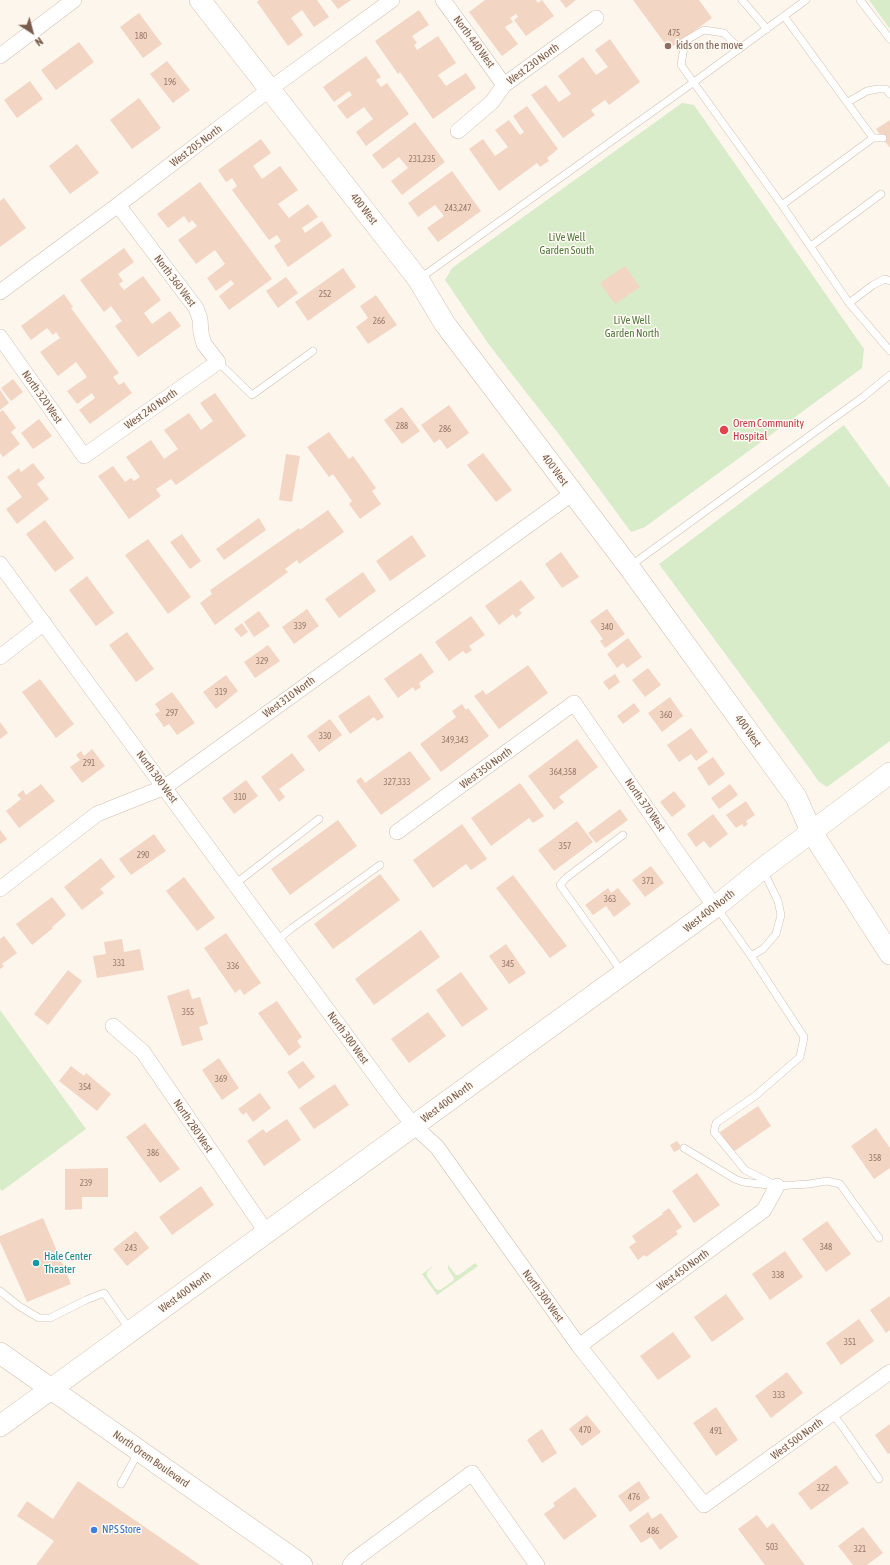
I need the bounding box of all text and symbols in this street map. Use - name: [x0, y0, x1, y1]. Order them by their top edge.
- north arrow: [12, 12, 52, 52]
- street label: North 440 West: [451, 13, 497, 71]
- house number: 475: [668, 28, 680, 38]
- house number: 180: [135, 31, 147, 41]
- text: N: [33, 35, 45, 48]
- place label: kids on the move: [676, 39, 743, 53]
- street label: West 230 North: [504, 41, 562, 87]
- marker: kids on the move: [663, 41, 673, 51]
- house number: 196: [164, 77, 176, 87]
- street label: West 205 North: [167, 122, 225, 170]
- house number: 231,235: [409, 154, 435, 164]
- street label: 400 West: [347, 190, 381, 228]
- house number: 243,247: [445, 203, 471, 213]
- park label: LiVe Well Garden South: [540, 231, 594, 257]
- street label: North 360 West: [151, 252, 199, 310]
- house number: 252: [319, 289, 331, 299]
- park label: LiVe Well Garden North: [605, 314, 659, 340]
- house number: 266: [373, 316, 385, 326]
- street label: North 320 West: [19, 368, 65, 426]
- street label: West 240 North: [122, 386, 180, 432]
- place label: Orem Community Hospital: [733, 417, 804, 443]
- house number: 288: [396, 421, 408, 431]
- house number: 286: [439, 424, 451, 434]
- marker: Orem Community Hospital: [718, 424, 730, 436]
- street label: 400 West: [539, 451, 571, 489]
- house number: 339: [294, 621, 306, 631]
- house number: 340: [601, 622, 613, 632]
- house number: 329: [256, 656, 268, 666]
- street label: West 310 North: [260, 674, 318, 720]
- house number: 319: [215, 687, 227, 697]
- house number: 297: [166, 708, 178, 718]
- house number: 360: [660, 710, 672, 720]
- street label: 400 West: [732, 712, 764, 750]
- house number: 330: [319, 731, 331, 741]
- house number: 349,343: [442, 735, 468, 745]
- street label: West 350 North: [457, 745, 515, 791]
- street label: North 300 West: [134, 748, 180, 806]
- house number: 291: [83, 758, 95, 768]
- house number: 364,358: [550, 767, 576, 777]
- street label: North 370 West: [622, 776, 668, 834]
- house number: 327,333: [384, 777, 410, 787]
- house number: 310: [234, 792, 246, 802]
- house number: 357: [559, 841, 571, 851]
- house number: 290: [137, 850, 149, 860]
- house number: 371: [642, 876, 654, 886]
- street label: West 400 North: [681, 887, 737, 935]
- house number: 363: [604, 894, 616, 904]
- house number: 331: [113, 958, 125, 968]
- house number: 345: [502, 959, 514, 969]
- house number: 336: [227, 961, 239, 971]
- house number: 355: [182, 1007, 194, 1017]
- street label: North 300 West: [325, 1009, 371, 1067]
- house number: 369: [215, 1074, 227, 1084]
- street label: West 400 North: [418, 1079, 476, 1125]
- house number: 354: [79, 1082, 91, 1092]
- street label: North 280 West: [170, 1097, 216, 1155]
- house number: 386: [147, 1148, 159, 1158]
- house number: 358: [869, 1153, 881, 1163]
- house number: 239: [80, 1178, 92, 1188]
- house number: 348: [820, 1242, 832, 1252]
- house number: 243: [125, 1243, 137, 1253]
- street label: West 450 North: [654, 1247, 712, 1293]
- place label: Hale Center Theater: [44, 1250, 91, 1276]
- marker: Hale Center Theater: [31, 1258, 41, 1268]
- street label: North 300 West: [520, 1267, 566, 1325]
- street label: West 400 North: [156, 1269, 214, 1315]
- house number: 338: [772, 1270, 784, 1280]
- house number: 351: [844, 1337, 856, 1347]
- house number: 333: [773, 1390, 785, 1400]
- street label: West 500 North: [768, 1416, 826, 1462]
- house number: 470: [579, 1425, 591, 1435]
- house number: 491: [710, 1426, 722, 1436]
- street label: North Orem Boulevard: [110, 1428, 192, 1490]
- house number: 322: [817, 1483, 829, 1493]
- house number: 476: [628, 1492, 640, 1502]
- place label: NPS Store: [102, 1523, 141, 1537]
- marker: NPS Store: [89, 1525, 99, 1535]
- house number: 486: [647, 1526, 659, 1536]
- house number: 503: [766, 1542, 778, 1552]
- house number: 321: [854, 1544, 866, 1554]

